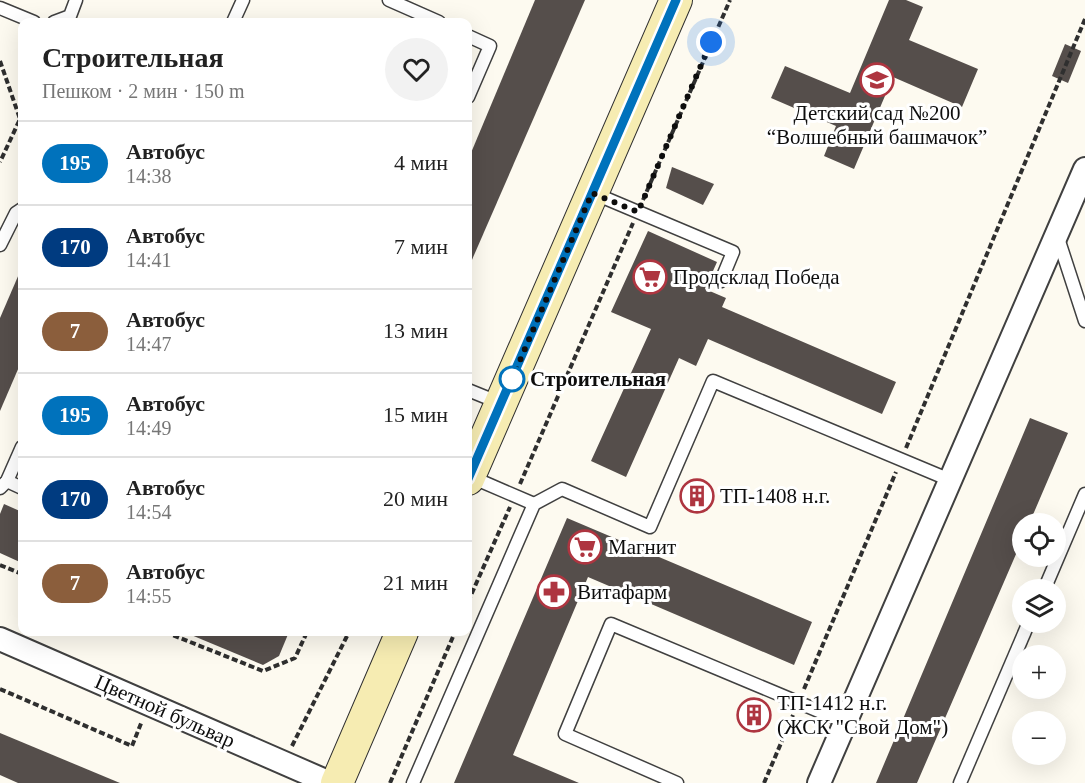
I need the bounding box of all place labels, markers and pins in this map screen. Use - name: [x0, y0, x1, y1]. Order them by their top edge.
- school or university icon: Детский сад №200 “Волшебный башмачок”: [859, 62, 895, 98]
- place label: Детский сад №200 “Волшебный башмачок”: [767, 101, 987, 149]
- supermarket icon: Продсклад Победа: [632, 259, 668, 295]
- place label: Продсклад Победа: [673, 265, 840, 289]
- marker: Строительная: [499, 366, 525, 392]
- place label: Строительная: [530, 367, 666, 391]
- building icon: ТП-1408 н.г.: [679, 478, 715, 514]
- place label: ТП-1408 н.г.: [720, 484, 830, 508]
- supermarket icon: Магнит: [567, 529, 603, 565]
- place label: Магнит: [608, 535, 676, 559]
- pharmacy icon: Витафарм: [536, 574, 572, 610]
- place label: Витафарм: [577, 580, 667, 604]
- place label: ТП-1412 н.г. (ЖСК "Свой Дом"): [777, 691, 948, 739]
- building icon: ТП-1412 н.г. (ЖСК "Свой Дом"): [736, 697, 772, 733]

